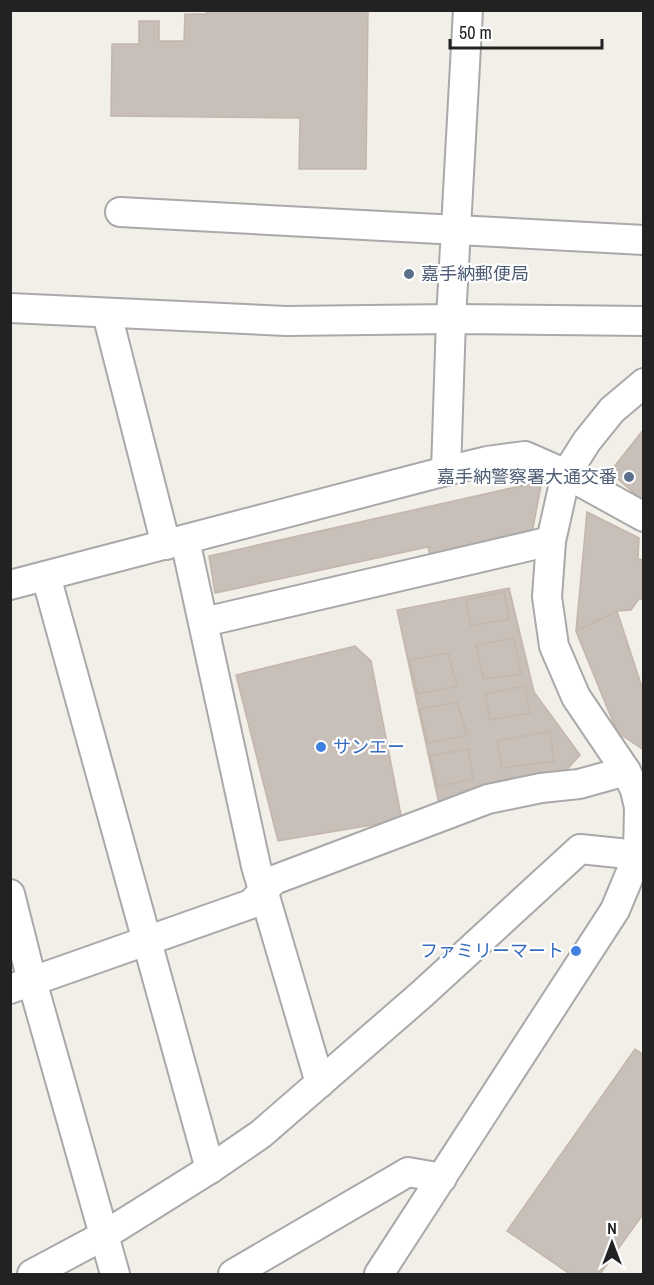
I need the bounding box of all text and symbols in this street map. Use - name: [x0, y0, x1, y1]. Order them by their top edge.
- scale bar: [450, 12, 602, 50]
- text: 50 m: [459, 20, 492, 45]
- place label: 嘉手納郵便局: [421, 261, 529, 286]
- marker: 嘉手納郵便局: [402, 267, 416, 281]
- place label: 嘉手納警察署大通交番: [437, 464, 617, 489]
- marker: 嘉手納警察署大通交番: [622, 470, 636, 484]
- place label: サンエー: [333, 734, 405, 759]
- marker: サンエー: [314, 740, 328, 754]
- place label: ファミリーマート: [420, 938, 564, 963]
- marker: ファミリーマート: [569, 944, 583, 958]
- north arrow: [582, 1213, 642, 1273]
- text: N: [607, 1217, 617, 1239]

